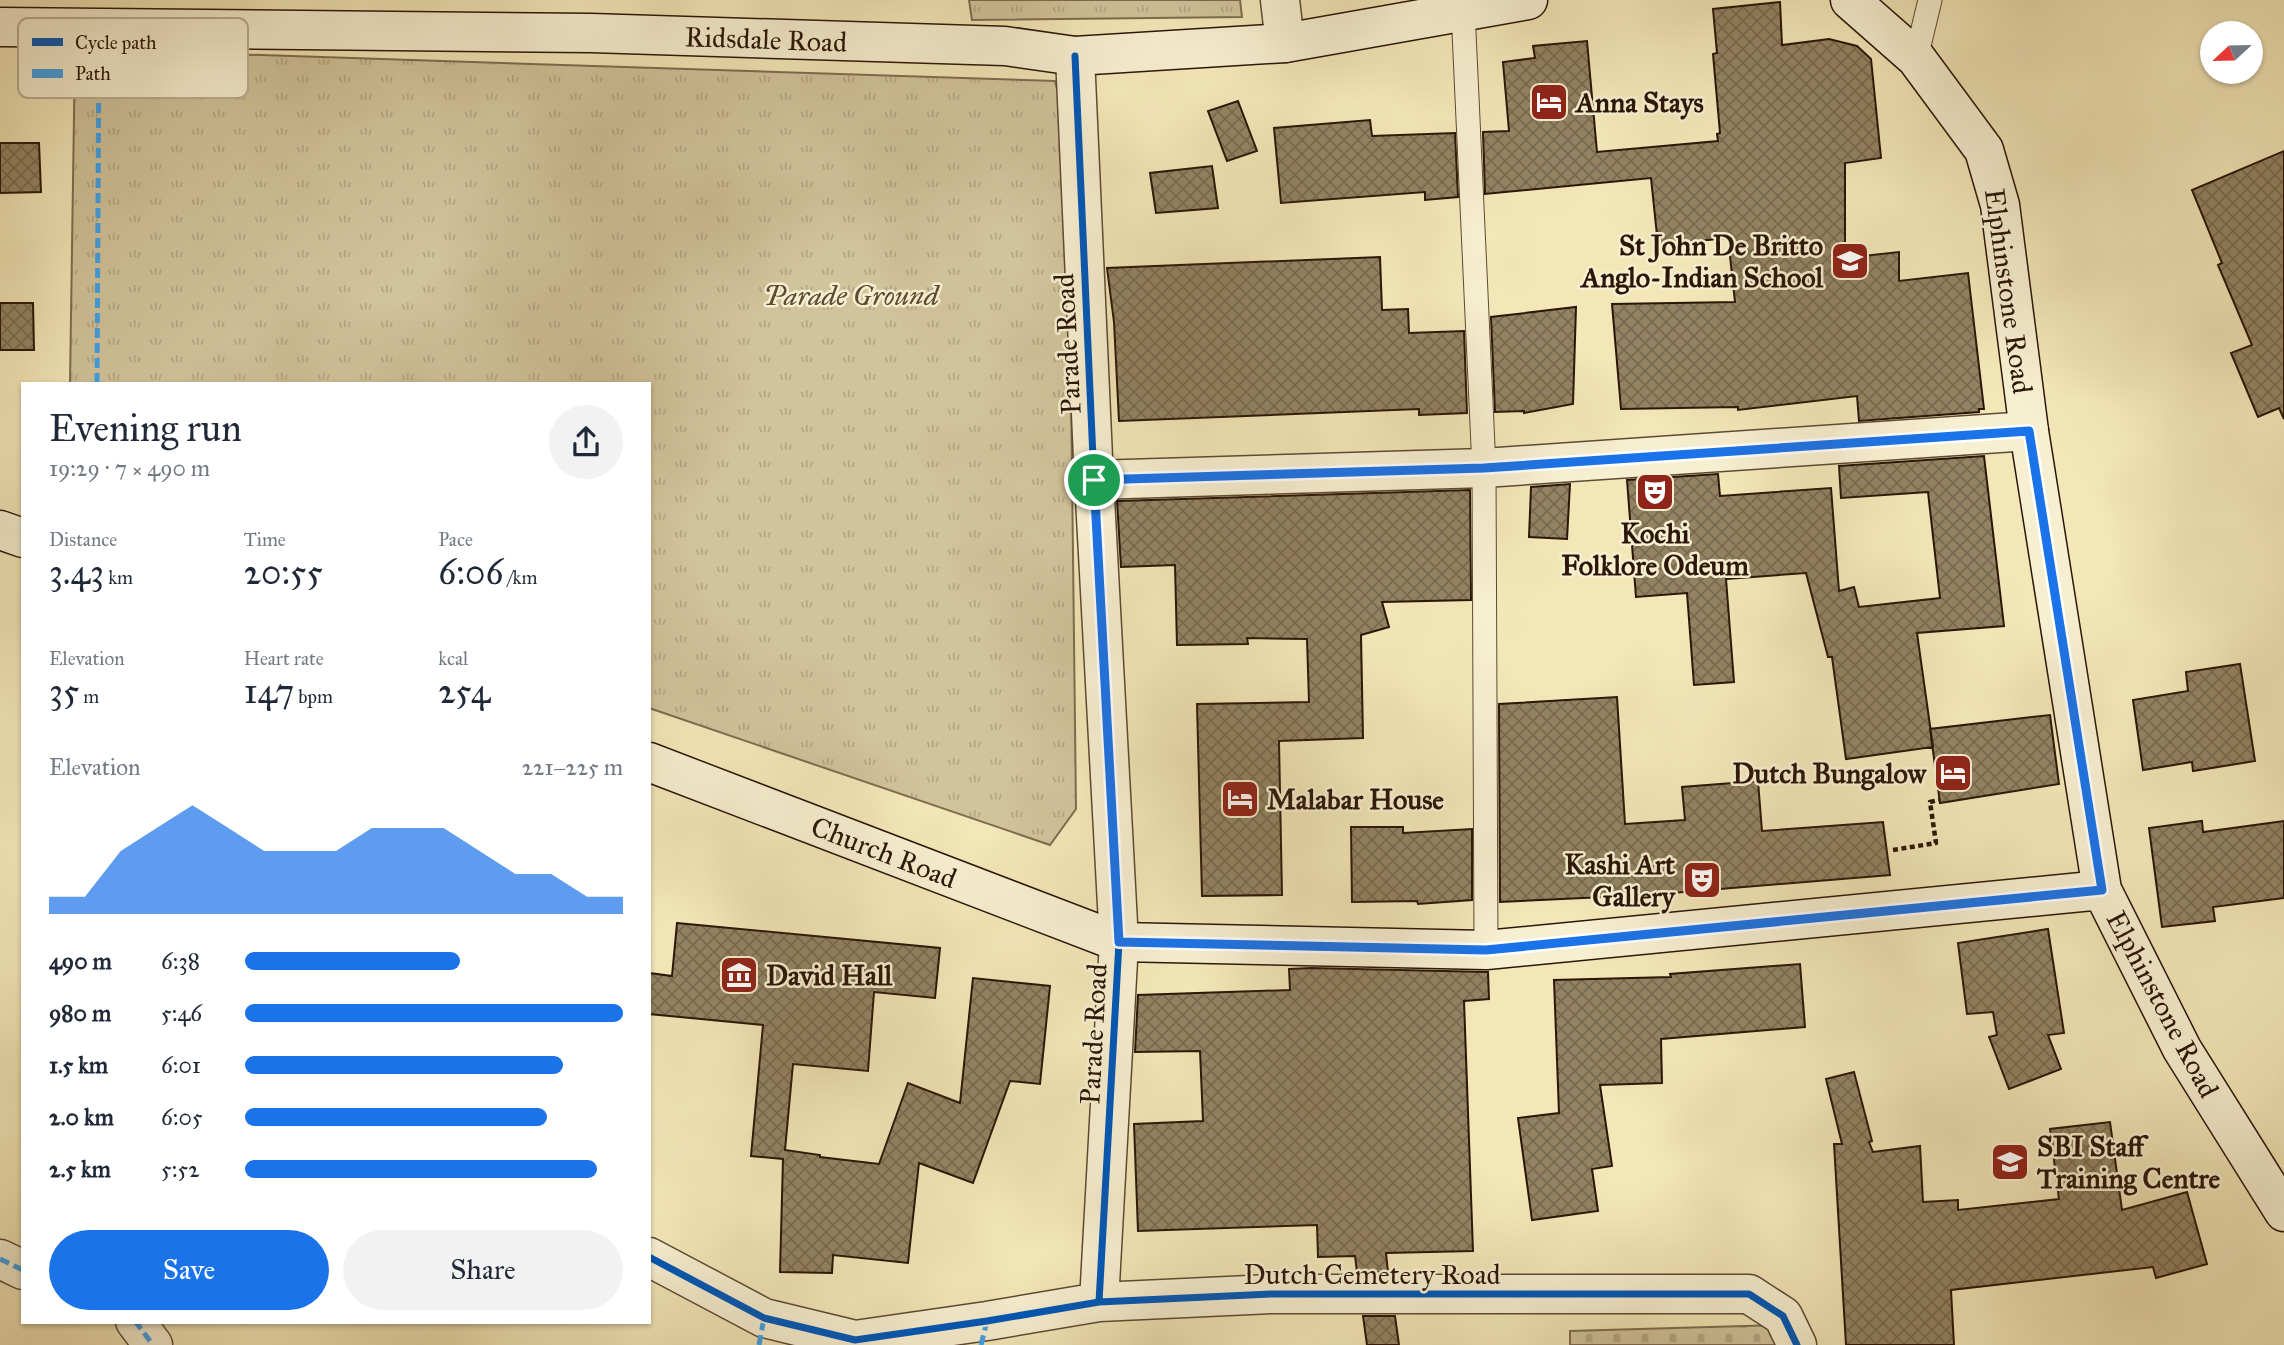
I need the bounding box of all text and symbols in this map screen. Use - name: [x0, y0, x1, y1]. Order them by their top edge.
- legend: [18, 18, 248, 98]
- street label: Ridsdale Road: [684, 19, 848, 60]
- north arrow: [2200, 21, 2263, 84]
- map controls: [2200, 21, 2263, 84]
- text: Cycle path: [75, 31, 157, 54]
- text: Path: [75, 62, 111, 85]
- hotel icon: Anna Stays: [1528, 81, 1570, 123]
- place label: Anna Stays: [1574, 85, 1704, 120]
- street label: Elphinstone Road: [1977, 186, 2040, 396]
- place label: St John De Britto Anglo-Indian School: [1579, 228, 1823, 295]
- school or university icon: St John De Britto Anglo-Indian School: [1829, 240, 1871, 282]
- street label: Parade Road: [1046, 273, 1089, 415]
- park label: Parade Ground: [763, 278, 941, 313]
- text: Evening run: [49, 405, 242, 451]
- button: share: [549, 405, 623, 479]
- pin: [1064, 450, 1124, 510]
- text: 19:29 · 7 × 490 m: [49, 454, 210, 482]
- icon: arrive: [1075, 461, 1113, 499]
- theatre icon: Kochi Folklore Odeum: [1634, 471, 1676, 513]
- place label: Kochi Folklore Odeum: [1561, 516, 1749, 583]
- text: Distance: [49, 528, 117, 551]
- text: Time: [244, 528, 286, 551]
- text: Pace: [438, 528, 473, 551]
- text: 3.43: [49, 551, 104, 594]
- text: 20:55: [244, 551, 323, 594]
- text: 6:06: [438, 551, 503, 594]
- text: km: [104, 566, 133, 589]
- text: /km: [503, 566, 537, 589]
- text: Elevation: [49, 647, 124, 670]
- text: Heart rate: [244, 647, 324, 670]
- text: kcal: [438, 647, 468, 670]
- text: 35: [49, 670, 79, 713]
- text: 147: [244, 670, 294, 713]
- text: 254: [438, 670, 490, 713]
- text: m: [79, 685, 99, 708]
- text: bpm: [294, 685, 333, 708]
- hotel icon: Dutch Bungalow: [1932, 752, 1974, 794]
- text: Elevation: [49, 753, 140, 781]
- text: 221–225 m: [522, 753, 623, 781]
- place label: Dutch Bungalow: [1732, 756, 1928, 791]
- hotel icon: Malabar House: [1219, 778, 1261, 820]
- place label: Malabar House: [1267, 782, 1444, 817]
- street label: Church Road: [806, 809, 961, 896]
- place label: Kashi Art Gallery: [1565, 847, 1676, 914]
- theatre icon: Kashi Art Gallery: [1681, 859, 1723, 901]
- street label: Elphinstone Road: [2099, 905, 2227, 1104]
- text: 490 m: [49, 947, 112, 975]
- text: 6:38: [161, 947, 200, 975]
- museum icon: David Hall: [718, 954, 760, 996]
- place label: David Hall: [766, 958, 893, 993]
- street label: Parade Road: [1072, 963, 1115, 1105]
- text: 980 m: [49, 999, 111, 1027]
- text: 5:46: [161, 999, 202, 1027]
- text: 1.5 km: [49, 1051, 108, 1079]
- text: 6:01: [161, 1051, 201, 1079]
- text: 2.0 km: [49, 1103, 114, 1131]
- text: 6:05: [161, 1103, 203, 1131]
- place label: SBI Staff Training Centre: [2037, 1129, 2221, 1196]
- school or university icon: SBI Staff Training Centre: [1989, 1141, 2031, 1183]
- text: 2.5 km: [49, 1155, 111, 1183]
- text: 5:52: [161, 1155, 200, 1183]
- button: Save: [49, 1230, 329, 1310]
- button: Share: [343, 1230, 623, 1310]
- street label: Dutch Cemetery Road: [1243, 1257, 1501, 1292]

